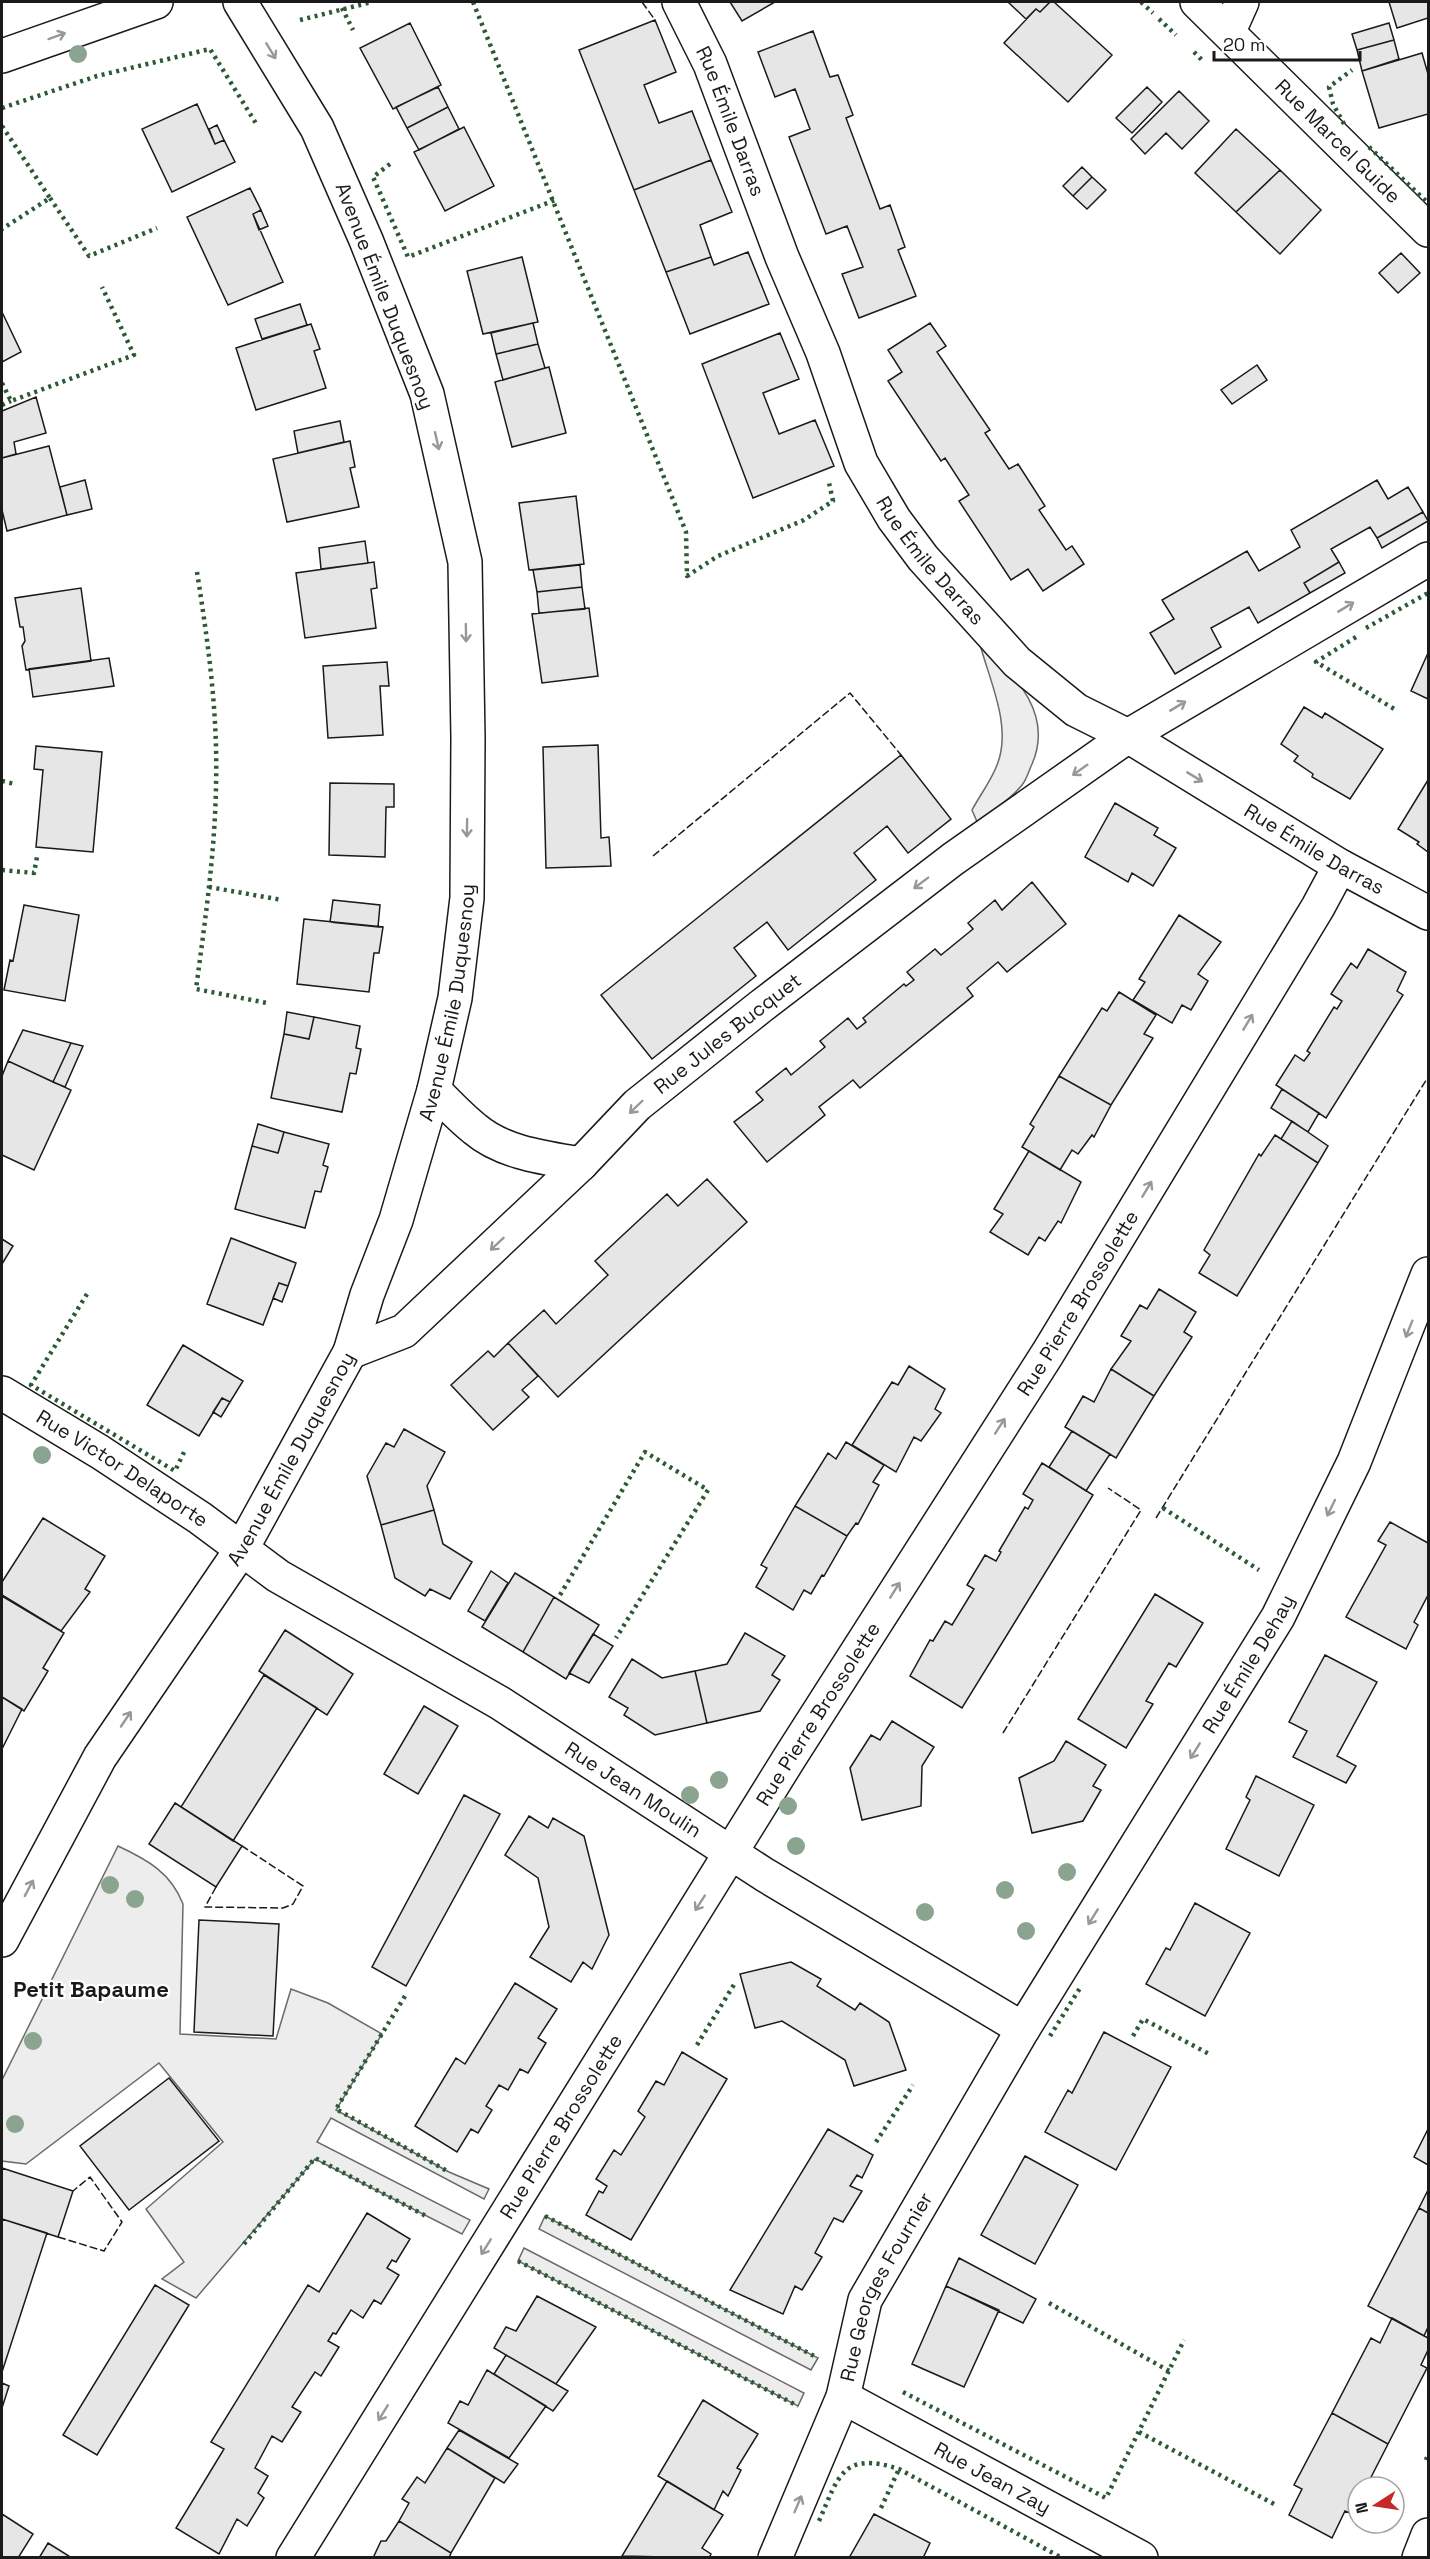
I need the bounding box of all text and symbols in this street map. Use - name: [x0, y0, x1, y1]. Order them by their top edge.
- scale bar: [1214, 24, 1360, 62]
- one-way arrow: [47, 30, 66, 41]
- text: 20 m: [1223, 33, 1266, 56]
- one-way arrow: [265, 42, 277, 59]
- street label: Rue Émile Darras: [690, 42, 771, 200]
- street label: Rue Marcel Guide: [1269, 73, 1406, 209]
- street label: Avenue Émile Duquesnoy: [330, 179, 440, 413]
- one-way arrow: [432, 432, 444, 451]
- street label: Rue Émile Darras: [870, 491, 990, 630]
- one-way arrow: [1337, 601, 1354, 613]
- one-way arrow: [460, 623, 472, 643]
- one-way arrow: [1169, 700, 1186, 712]
- one-way arrow: [1072, 764, 1088, 776]
- one-way arrow: [1186, 772, 1203, 784]
- street label: Rue Émile Darras: [1239, 797, 1389, 900]
- one-way arrow: [461, 818, 473, 838]
- one-way arrow: [914, 877, 930, 890]
- street label: Avenue Émile Duquesnoy: [413, 884, 480, 1124]
- street label: Rue Jules Bucquet: [648, 967, 807, 1100]
- one-way arrow: [1242, 1014, 1254, 1031]
- one-way arrow: [628, 1100, 643, 1114]
- one-way arrow: [1141, 1181, 1153, 1198]
- street label: Rue Pierre Brossolette: [1011, 1206, 1144, 1401]
- one-way arrow: [489, 1236, 504, 1251]
- one-way arrow: [1403, 1319, 1414, 1338]
- street label: Avenue Émile Duquesnoy: [221, 1347, 361, 1571]
- street label: Rue Victor Delaporte: [32, 1404, 214, 1533]
- one-way arrow: [994, 1418, 1006, 1435]
- one-way arrow: [1325, 1498, 1337, 1516]
- one-way arrow: [889, 1582, 901, 1599]
- street label: Rue Émile Dehay: [1196, 1590, 1300, 1738]
- street label: Rue Pierre Brossolette: [750, 1617, 886, 1811]
- one-way arrow: [120, 1711, 132, 1728]
- street label: Rue Jean Moulin: [560, 1736, 707, 1843]
- one-way arrow: [1189, 1742, 1201, 1759]
- one-way arrow: [24, 1880, 35, 1898]
- one-way arrow: [694, 1895, 706, 1911]
- one-way arrow: [1086, 1908, 1098, 1925]
- district label: Petit Bapaume: [13, 1975, 169, 2003]
- street label: Rue Pierre Brossolette: [494, 2029, 628, 2224]
- street label: Rue Georges Fournier: [834, 2187, 938, 2384]
- one-way arrow: [480, 2238, 492, 2255]
- one-way arrow: [377, 2404, 389, 2421]
- street label: Rue Jean Zay: [930, 2436, 1056, 2520]
- north arrow: [1346, 2475, 1406, 2535]
- one-way arrow: [793, 2495, 804, 2513]
- text: N: [1350, 2501, 1373, 2515]

